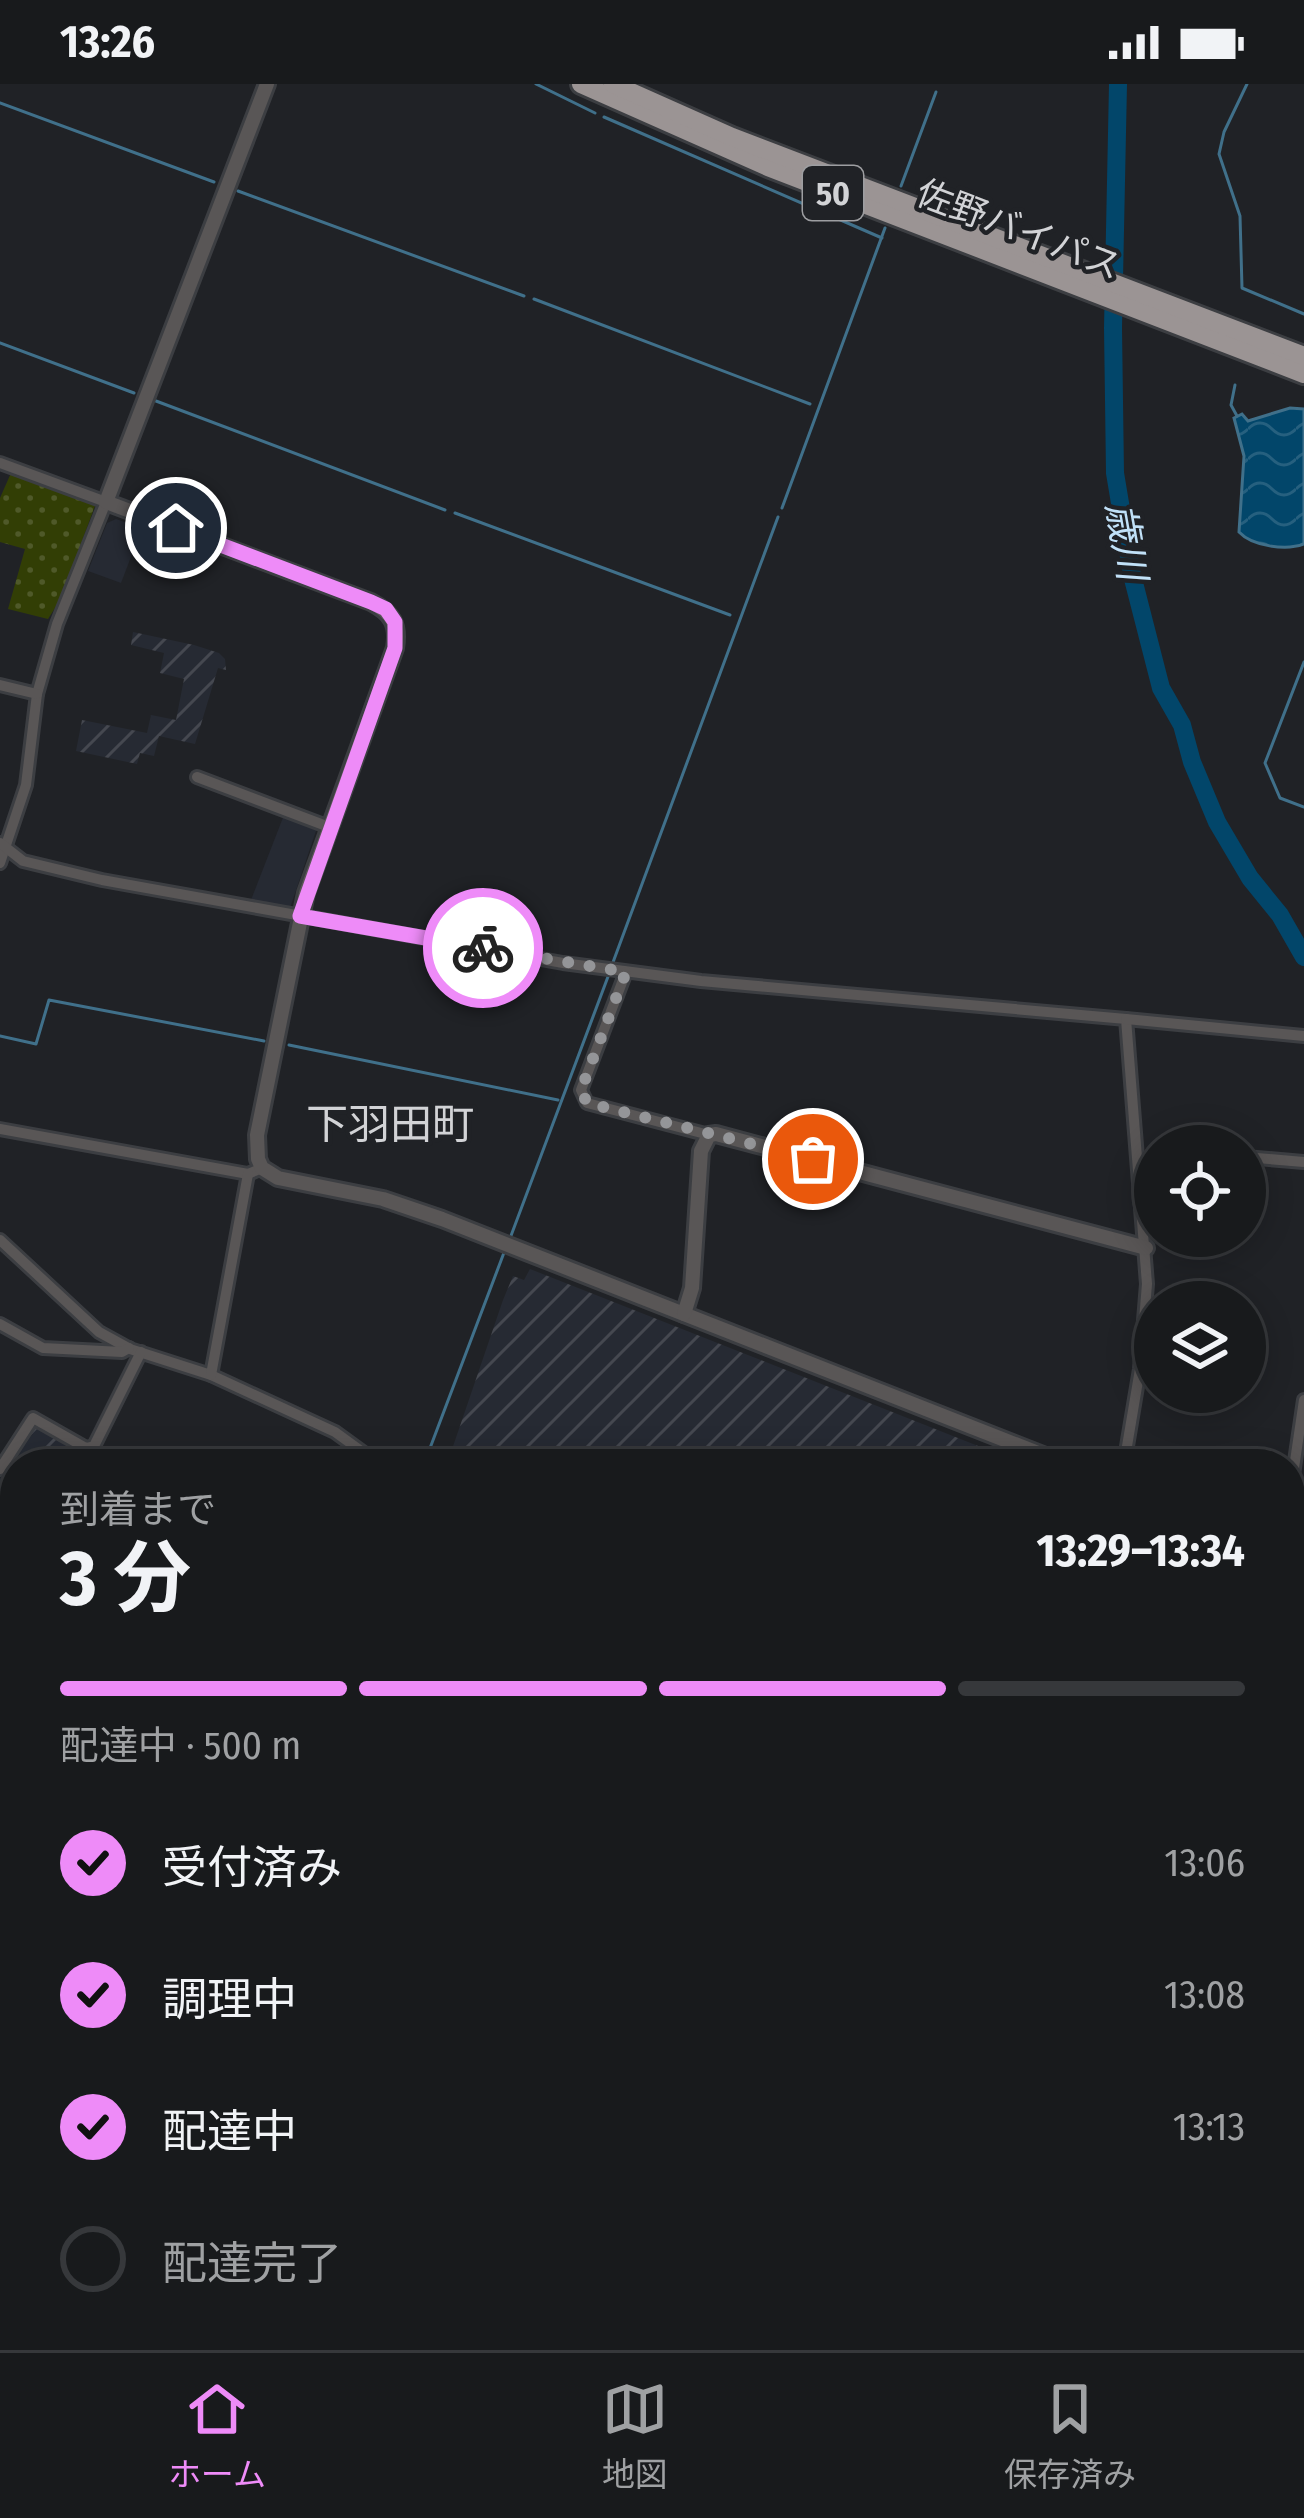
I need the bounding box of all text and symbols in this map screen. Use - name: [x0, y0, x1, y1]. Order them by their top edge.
- text: 13:26: [60, 15, 155, 69]
- road number: 50: [803, 166, 863, 220]
- street label: 佐野バイパス: [910, 171, 1127, 289]
- pin: [125, 477, 227, 579]
- icon: home: [143, 495, 209, 561]
- water label: 歳川: [1097, 499, 1156, 588]
- courier: [423, 888, 543, 1008]
- icon: bike: [450, 915, 516, 981]
- district label: 下羽田町: [306, 1100, 474, 1150]
- pin: [762, 1108, 864, 1210]
- map controls: [1134, 1125, 1266, 1413]
- button: locate: [1134, 1125, 1266, 1257]
- icon: bag: [780, 1126, 846, 1192]
- button: layers: [1134, 1281, 1266, 1413]
- text: 到着まで: [60, 1487, 216, 1533]
- text: 13:29–13:34: [1037, 1524, 1245, 1578]
- text: 3 分: [60, 1532, 191, 1626]
- text: 配達中 · 500 m: [60, 1723, 301, 1769]
- icon: check: [60, 1830, 126, 1896]
- text: 13:06: [1164, 1840, 1245, 1886]
- text: 受付済み: [162, 1841, 342, 1895]
- icon: check: [60, 1962, 126, 2028]
- text: 13:08: [1164, 1972, 1245, 2018]
- text: 調理中: [162, 1973, 297, 2027]
- icon: check: [60, 2094, 126, 2160]
- text: 13:13: [1173, 2104, 1245, 2150]
- text: 配達中: [162, 2105, 297, 2159]
- text: 配達完了: [162, 2237, 342, 2291]
- tab: ホーム: [168, 2376, 266, 2496]
- tab: 地図: [602, 2376, 668, 2496]
- tab: 保存済み: [1004, 2376, 1136, 2496]

